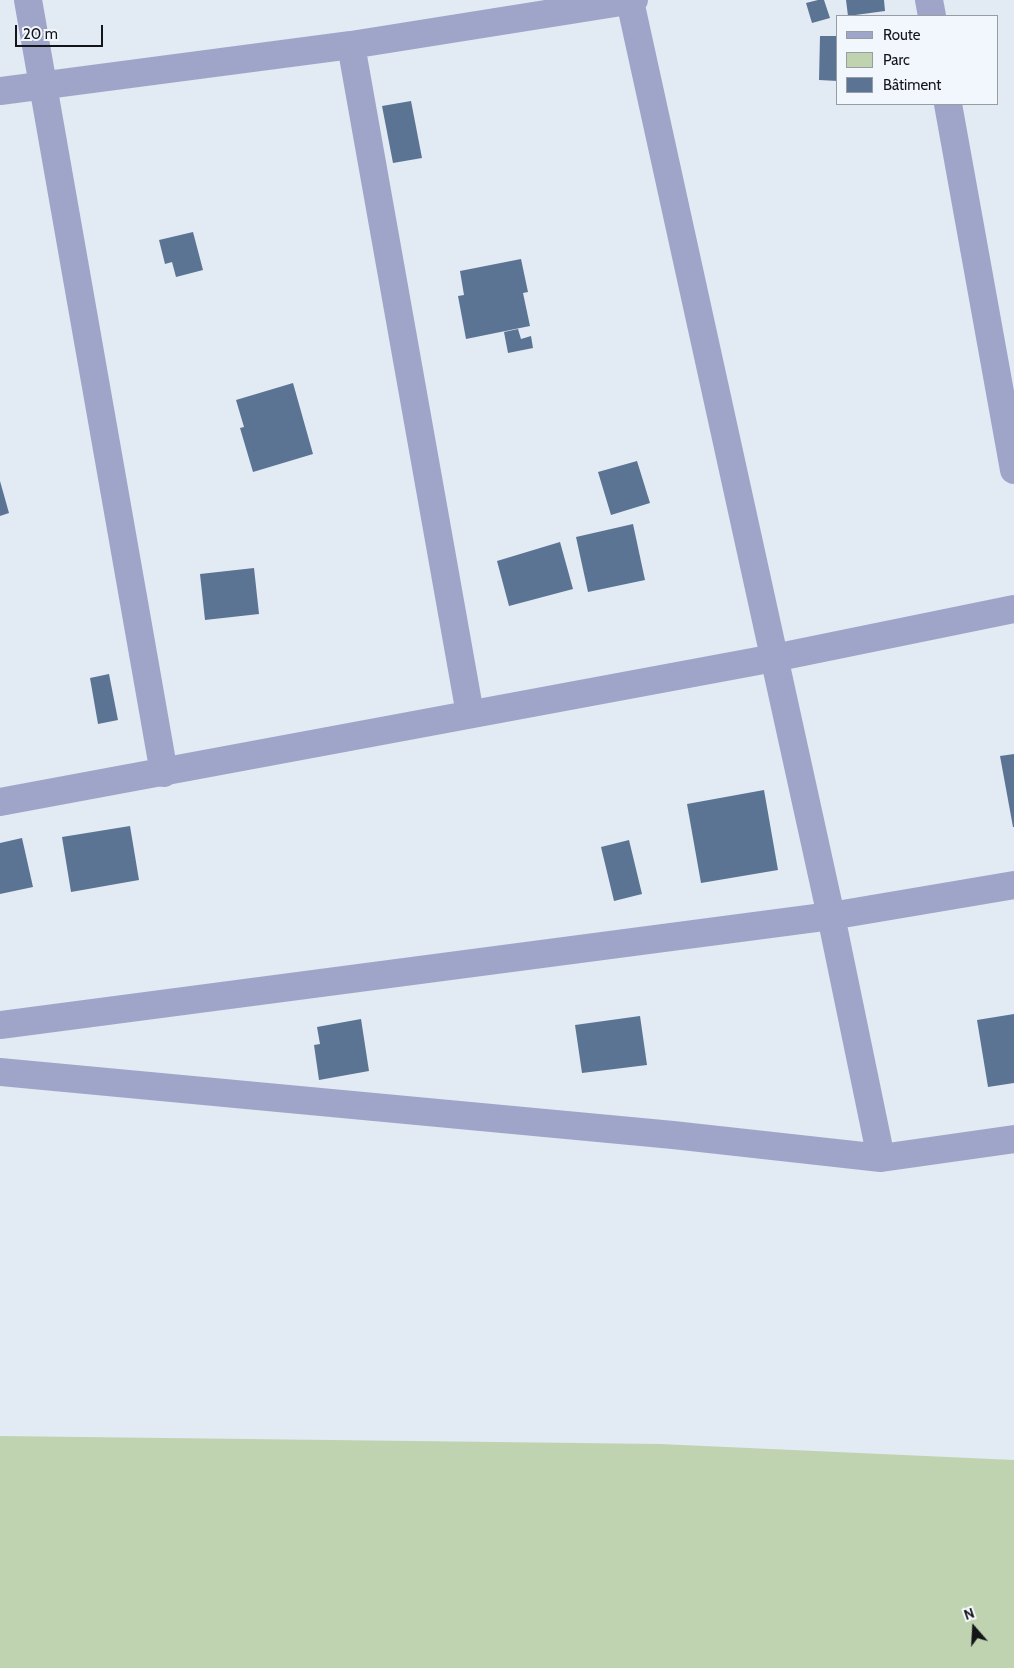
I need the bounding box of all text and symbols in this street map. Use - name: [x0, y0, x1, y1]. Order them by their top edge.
- scale bar: [18, 15, 105, 47]
- legend: [836, 15, 999, 105]
- text: 20 m: [23, 25, 58, 43]
- text: Route: [883, 26, 921, 44]
- text: Parc: [883, 51, 910, 69]
- text: Bâtiment: [883, 76, 941, 94]
- north arrow: [949, 1603, 999, 1653]
- text: N: [962, 1604, 977, 1624]

